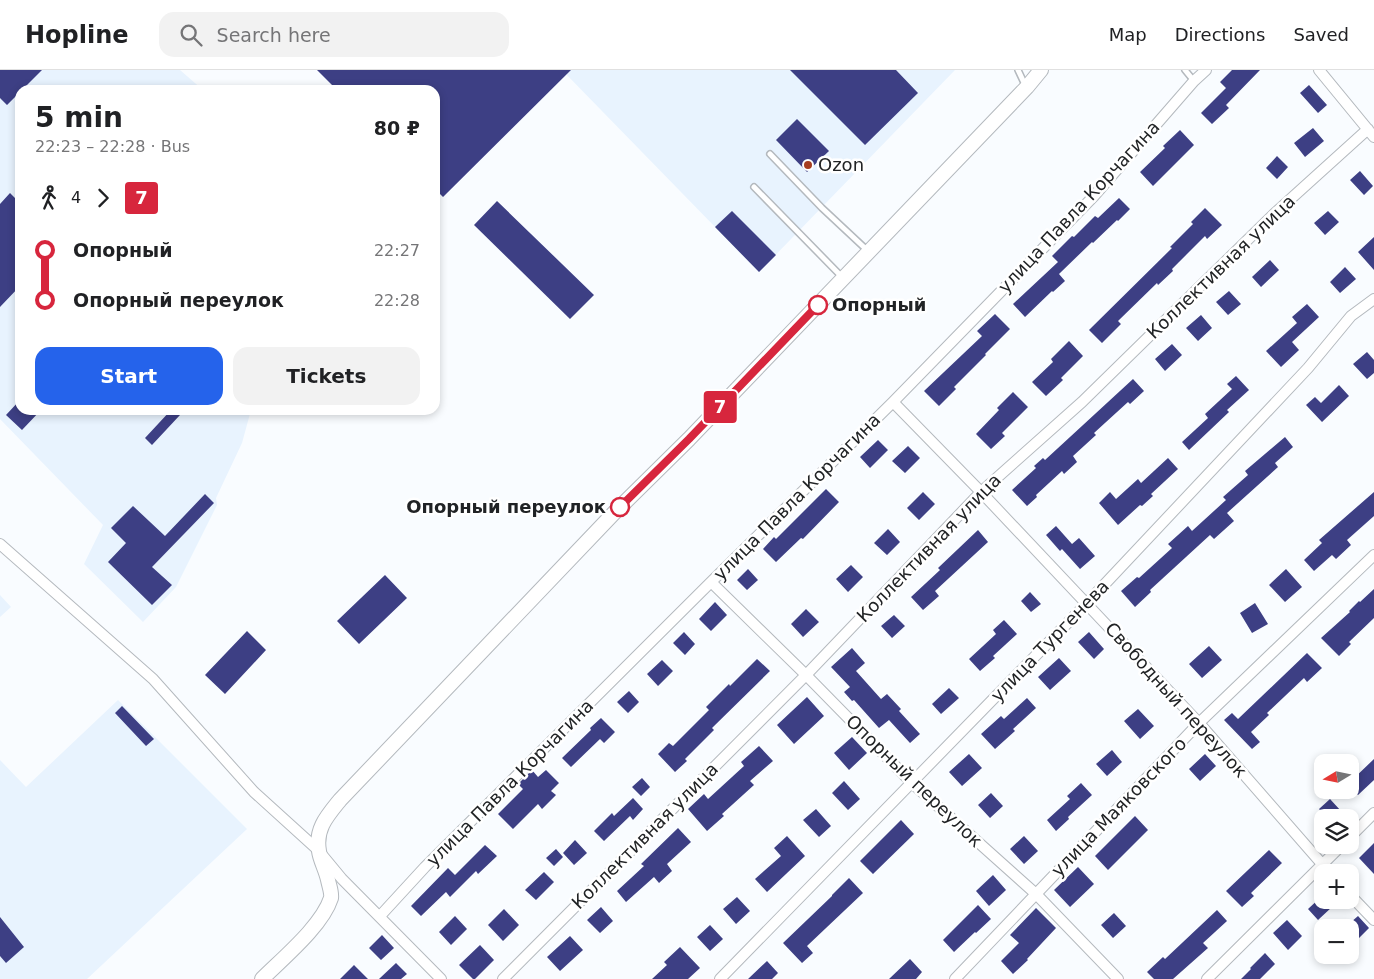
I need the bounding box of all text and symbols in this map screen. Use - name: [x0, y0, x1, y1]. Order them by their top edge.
- search box: [159, 12, 509, 57]
- text: Hopline: [25, 21, 129, 49]
- icon: search: [177, 21, 205, 49]
- text: Search here: [217, 24, 331, 46]
- text: Map: [1109, 24, 1147, 45]
- text: Directions: [1175, 24, 1265, 45]
- text: Saved: [1293, 24, 1349, 45]
- text: 5 min: [35, 101, 123, 134]
- street label: улица Павла Корчагина: [994, 116, 1164, 297]
- text: 80 ₽: [374, 117, 420, 139]
- text: 22:23 – 22:28 · Bus: [35, 137, 190, 156]
- place label: Ozon: [818, 154, 864, 175]
- marker: Ozon: [802, 159, 814, 171]
- icon: walk: [35, 184, 63, 212]
- icon: forward: [89, 184, 117, 212]
- text: 7: [135, 187, 148, 208]
- text: 4: [71, 188, 81, 207]
- street label: Коллективная улица: [1142, 190, 1299, 343]
- text: Опорный: [73, 239, 173, 261]
- text: 22:27: [374, 241, 420, 260]
- text: Опорный переулок: [73, 289, 284, 311]
- text: 22:28: [374, 291, 420, 310]
- place label: Опорный: [832, 294, 926, 315]
- marker: Опорный: [808, 295, 828, 315]
- button: Start: [35, 347, 223, 405]
- button: Tickets: [233, 347, 420, 405]
- line badge: 7: [704, 391, 736, 423]
- text: 7: [714, 396, 726, 417]
- street label: улица Павла Корчагина: [709, 409, 884, 584]
- street label: Коллективная улица: [852, 469, 1005, 626]
- place label: Опорный переулок: [406, 496, 606, 517]
- marker: Опорный переулок: [610, 497, 630, 517]
- street label: улица Тургенева: [986, 575, 1113, 706]
- street label: Свободный переулок: [1101, 618, 1252, 782]
- street label: улица Павла Корчагина: [422, 695, 597, 870]
- street label: Опорный переулок: [842, 710, 987, 851]
- street label: улица Маяковского: [1047, 733, 1190, 880]
- north arrow: [1314, 754, 1359, 799]
- map controls: [1314, 754, 1359, 964]
- street label: Коллективная улица: [567, 758, 722, 913]
- button: layers: [1314, 809, 1359, 854]
- button: +: [1314, 864, 1359, 909]
- button: −: [1314, 919, 1359, 964]

